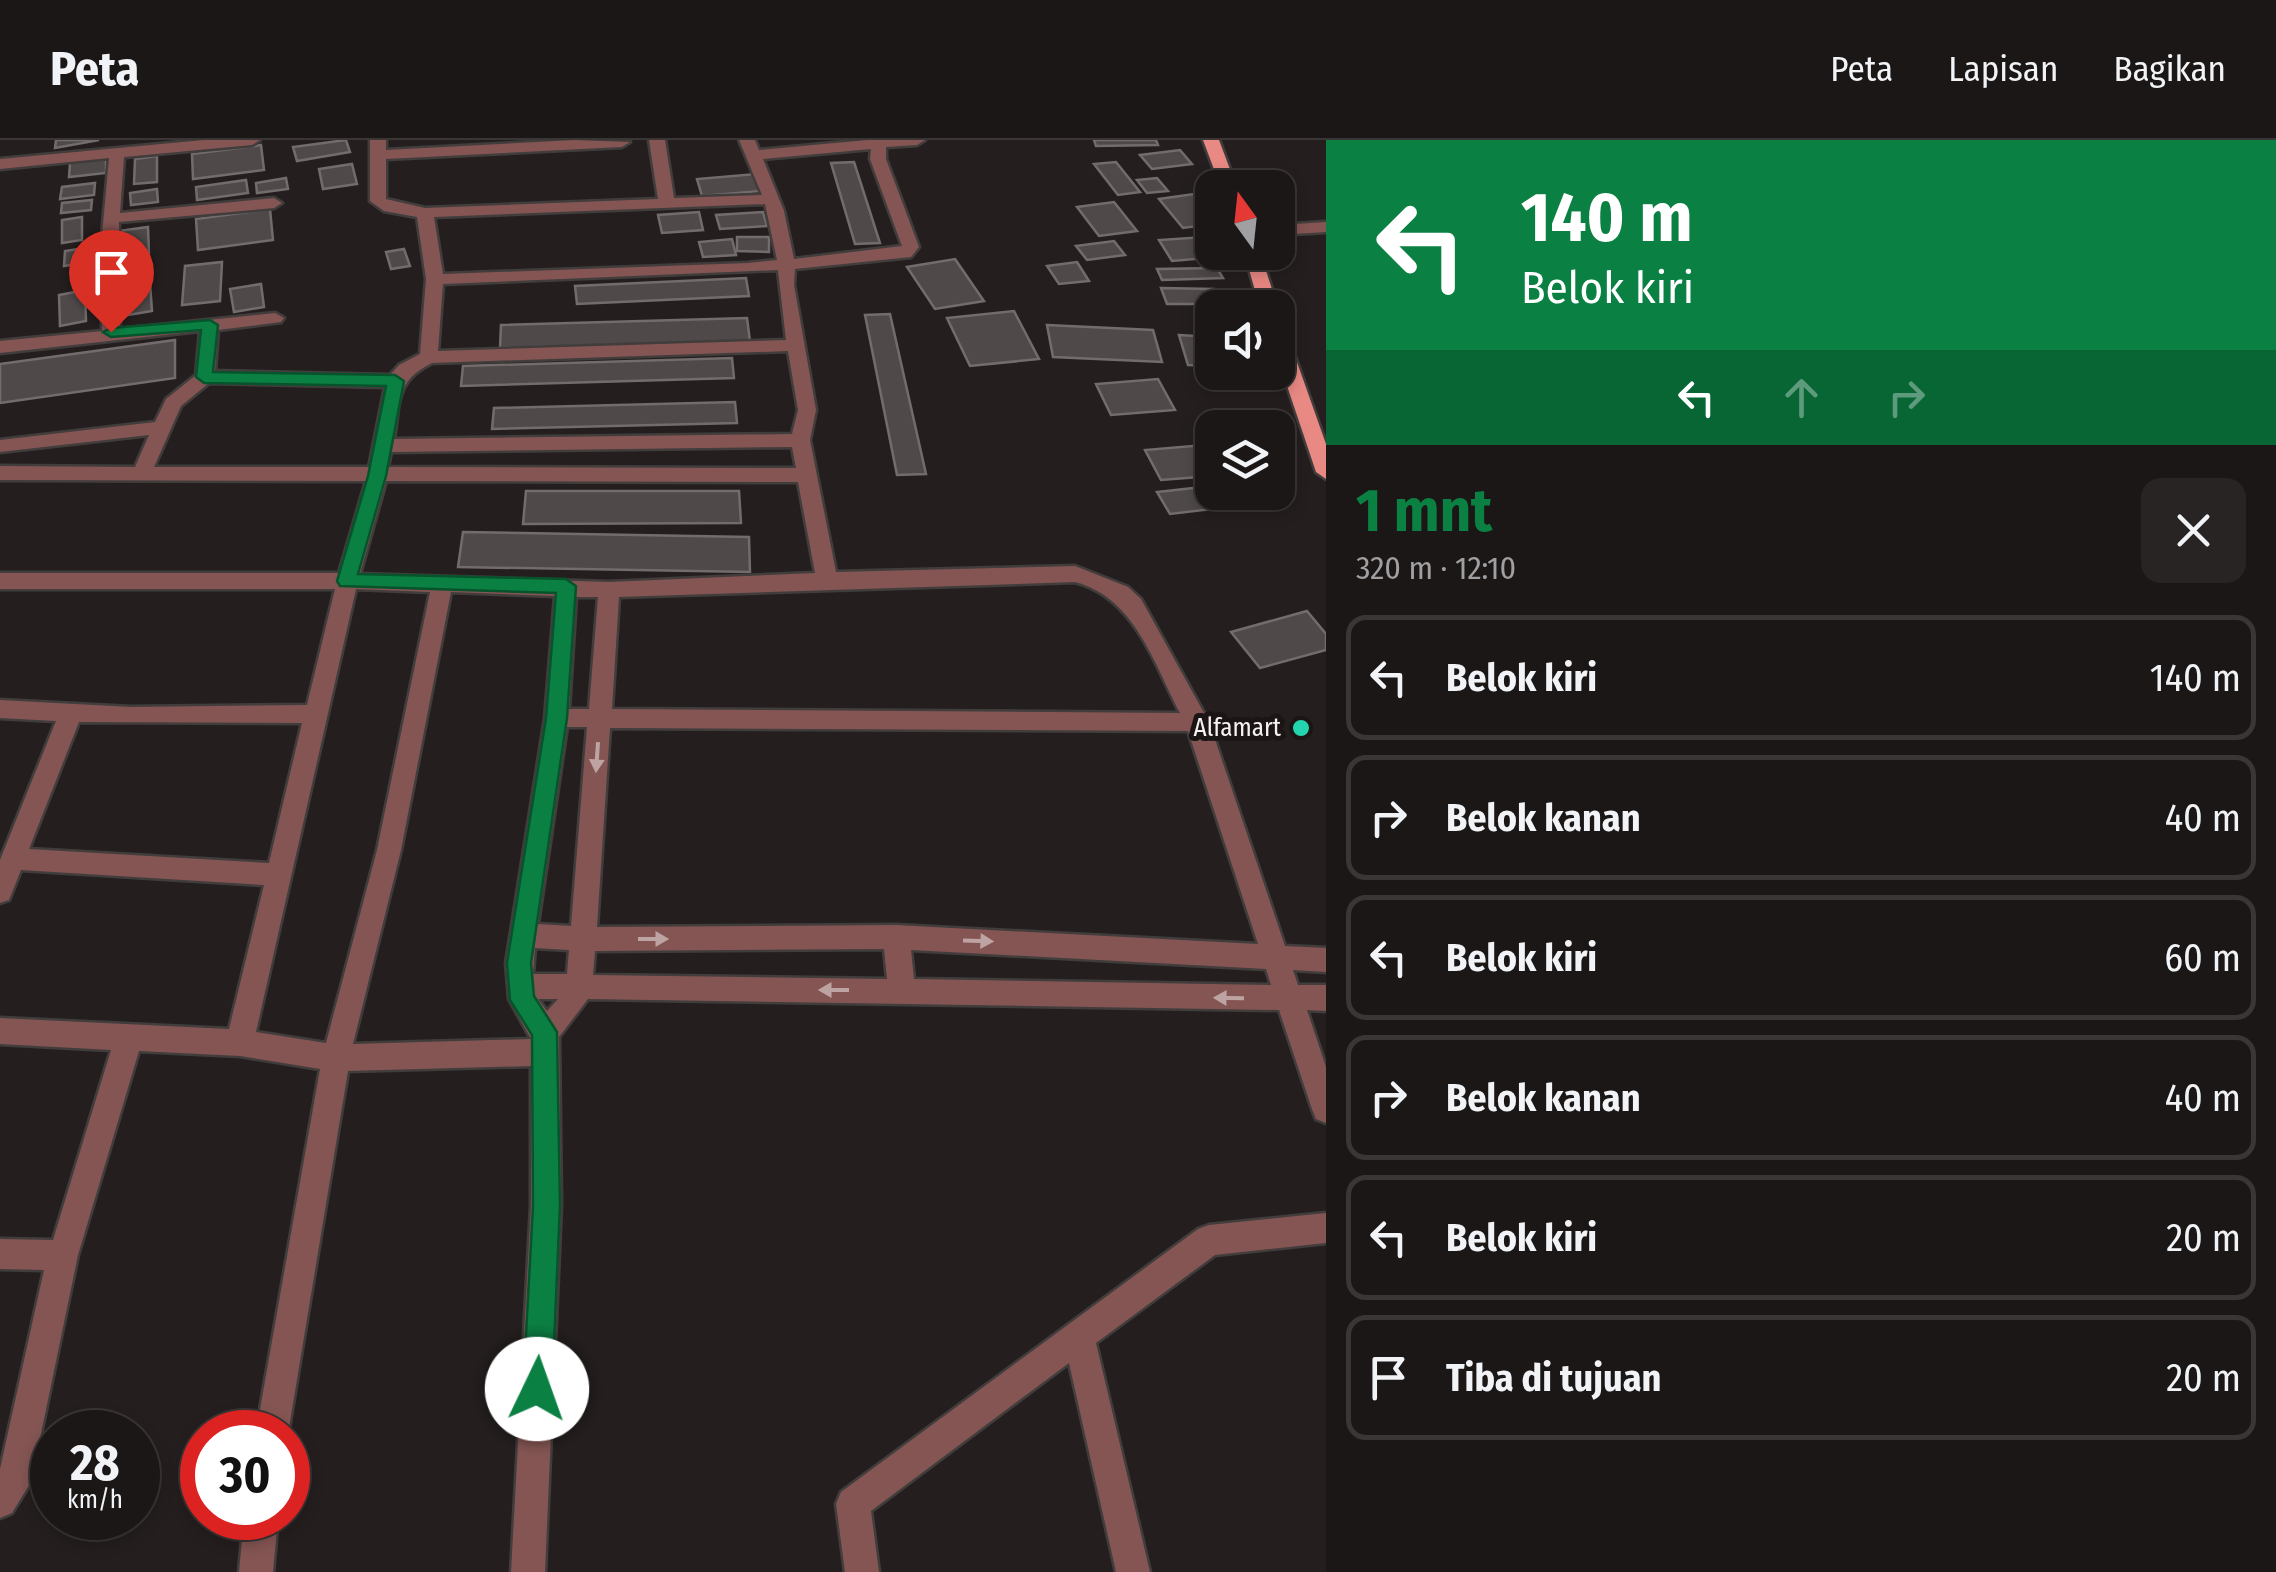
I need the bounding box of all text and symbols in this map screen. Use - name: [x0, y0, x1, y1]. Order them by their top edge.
- text: Peta: [50, 40, 139, 98]
- text: Peta: [1830, 48, 1893, 90]
- text: Lapisan: [1948, 48, 2058, 90]
- text: Bagikan: [2113, 48, 2226, 90]
- north arrow: [1195, 170, 1295, 270]
- map controls: [1195, 170, 1295, 510]
- text: 140 m: [1521, 176, 1693, 260]
- icon: left: [1356, 180, 1486, 310]
- pin: [69, 230, 154, 333]
- icon: arrive: [84, 245, 139, 300]
- text: Belok kiri: [1521, 261, 1694, 315]
- button: sound: [1195, 290, 1295, 390]
- icon: left: [1669, 370, 1724, 425]
- icon: ahead: [1774, 370, 1829, 425]
- icon: right: [1879, 370, 1934, 425]
- button: layers: [1195, 410, 1295, 510]
- text: 1 mnt: [1356, 475, 1492, 547]
- button: close: [2141, 478, 2246, 583]
- text: 320 m · 12:10: [1356, 549, 1516, 587]
- icon: left: [1361, 650, 1416, 705]
- text: Belok kiri: [1446, 655, 1597, 701]
- text: 140 m: [2150, 655, 2241, 701]
- place label: Alfamart: [1193, 713, 1282, 743]
- marker: Alfamart: [1290, 717, 1312, 739]
- one-way arrow: [588, 742, 604, 774]
- icon: right: [1361, 790, 1416, 845]
- text: Belok kanan: [1446, 795, 1641, 841]
- text: 40 m: [2165, 795, 2241, 841]
- icon: left: [1361, 930, 1416, 985]
- one-way arrow: [638, 931, 670, 947]
- one-way arrow: [963, 933, 995, 949]
- text: Belok kiri: [1446, 935, 1597, 981]
- text: 60 m: [2164, 935, 2241, 981]
- one-way arrow: [817, 982, 849, 998]
- one-way arrow: [1212, 990, 1244, 1006]
- icon: right: [1361, 1070, 1416, 1125]
- text: Belok kanan: [1446, 1075, 1641, 1121]
- text: 40 m: [2165, 1075, 2241, 1121]
- icon: left: [1361, 1210, 1416, 1265]
- text: Belok kiri: [1446, 1215, 1597, 1261]
- text: 20 m: [2166, 1215, 2241, 1261]
- position arrow: [485, 1337, 589, 1441]
- icon: arrive: [1361, 1350, 1416, 1405]
- text: Tiba di tujuan: [1446, 1355, 1662, 1401]
- text: 20 m: [2166, 1355, 2241, 1401]
- speed limit sign: 30: [180, 1410, 310, 1540]
- text: 28: [70, 1433, 120, 1493]
- text: km/h: [67, 1485, 123, 1515]

